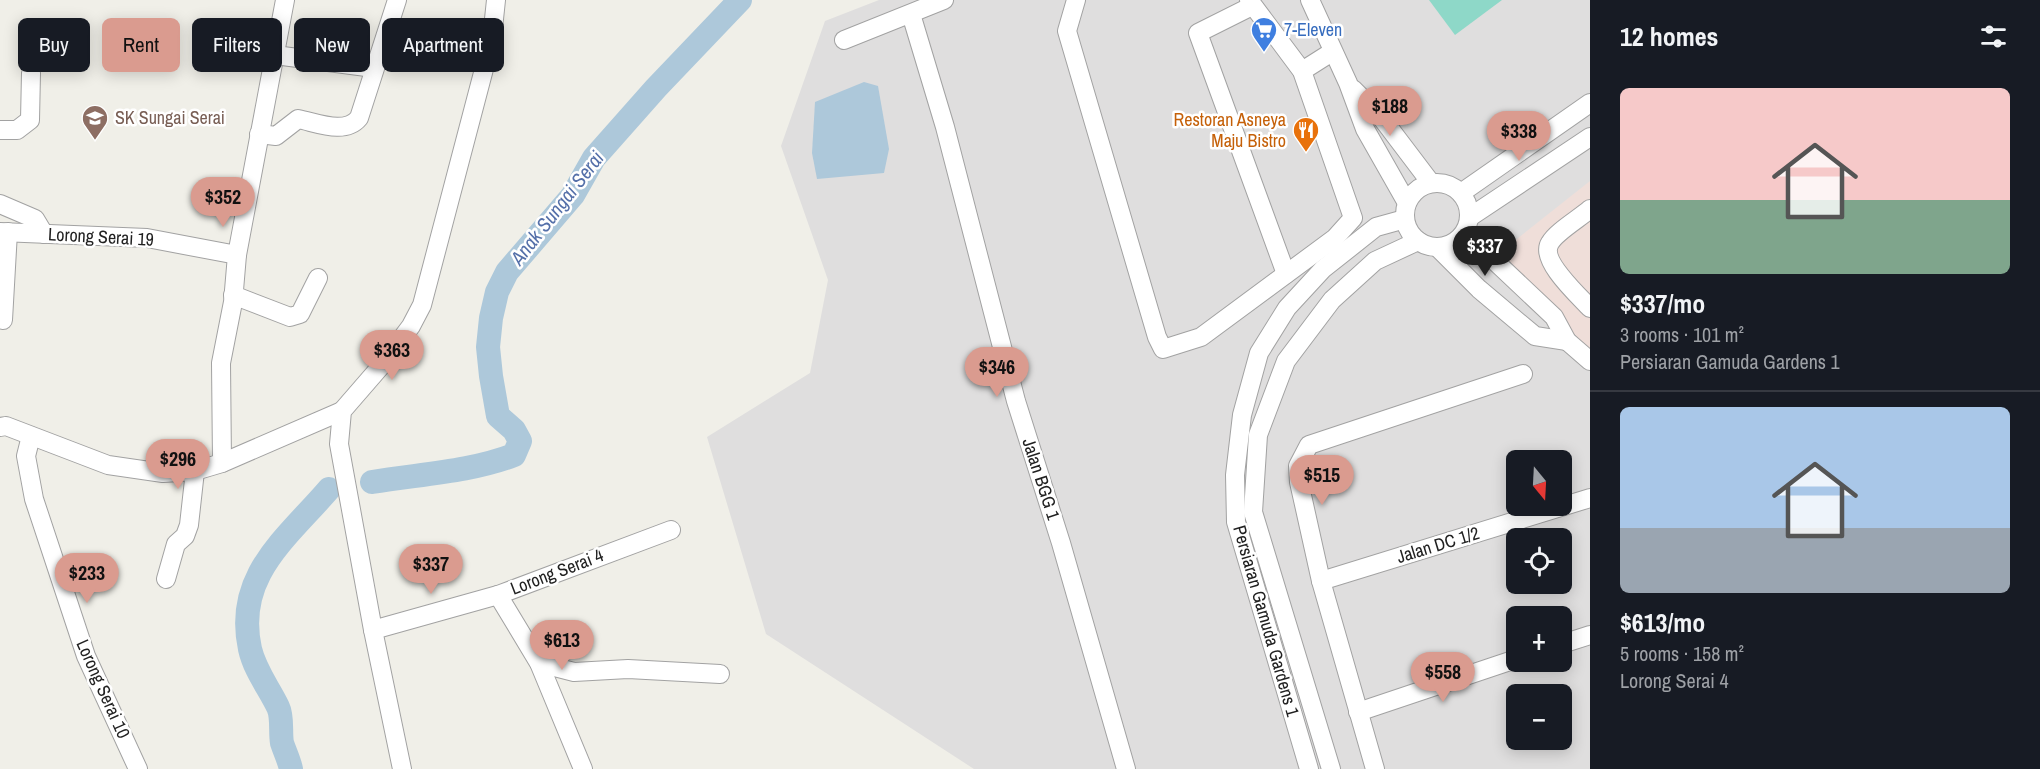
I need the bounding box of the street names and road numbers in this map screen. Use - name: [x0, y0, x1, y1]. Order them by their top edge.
- street label: Lorong Serai 19: [48, 221, 155, 252]
- street label: Jalan BGG 1: [1017, 435, 1067, 524]
- street label: Jalan DC 1/2: [1393, 520, 1482, 569]
- street label: Persiaran Gamuda Gardens 1: [1227, 522, 1306, 720]
- street label: Lorong Serai 4: [507, 542, 607, 601]
- street label: Lorong Serai 10: [71, 635, 136, 742]

